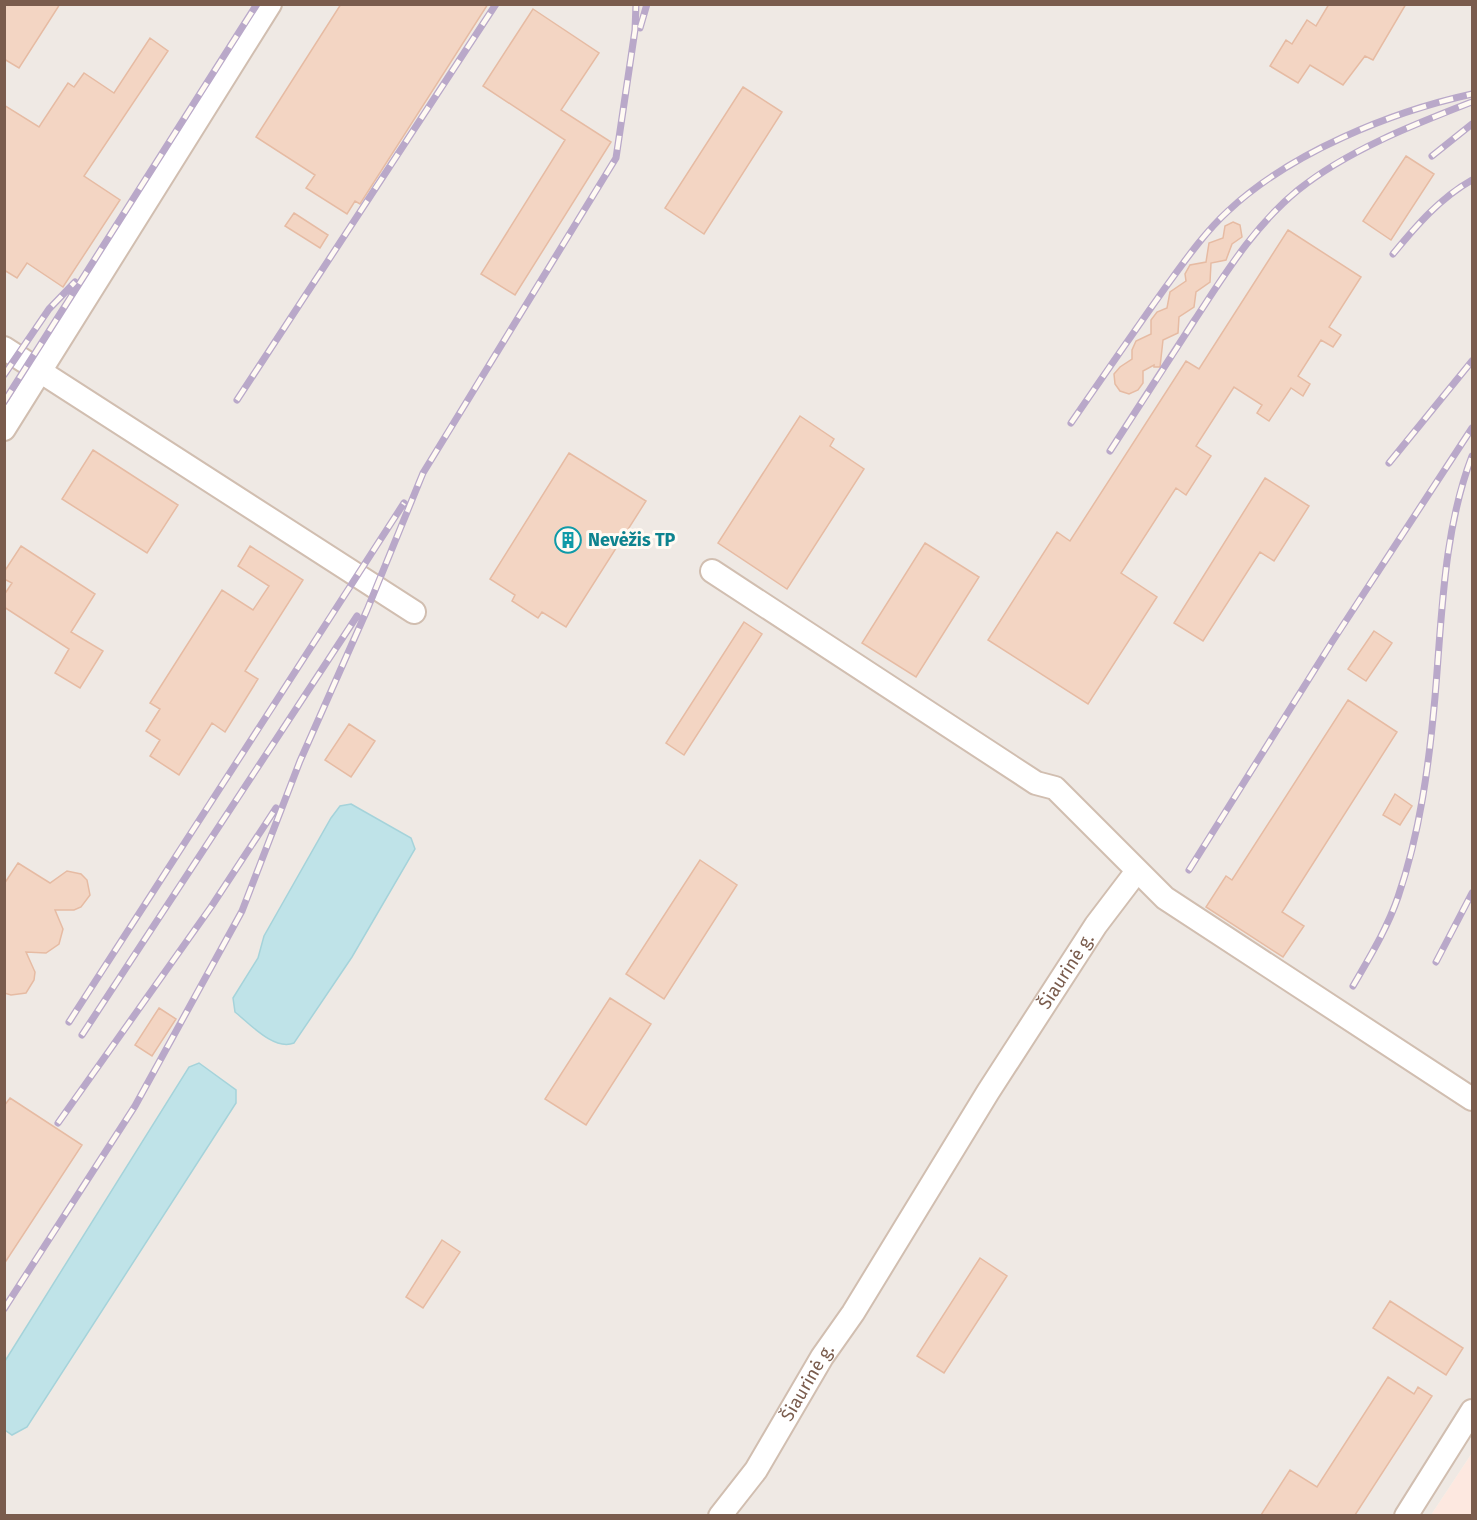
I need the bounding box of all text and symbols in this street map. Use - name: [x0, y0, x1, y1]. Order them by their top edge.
- building icon: Nevėžis TP: [553, 525, 583, 555]
- place label: Nevėžis TP: [588, 529, 676, 551]
- street label: Šiaurinė g.: [1034, 929, 1099, 1013]
- street label: Šiaurinė g.: [776, 1339, 839, 1425]

